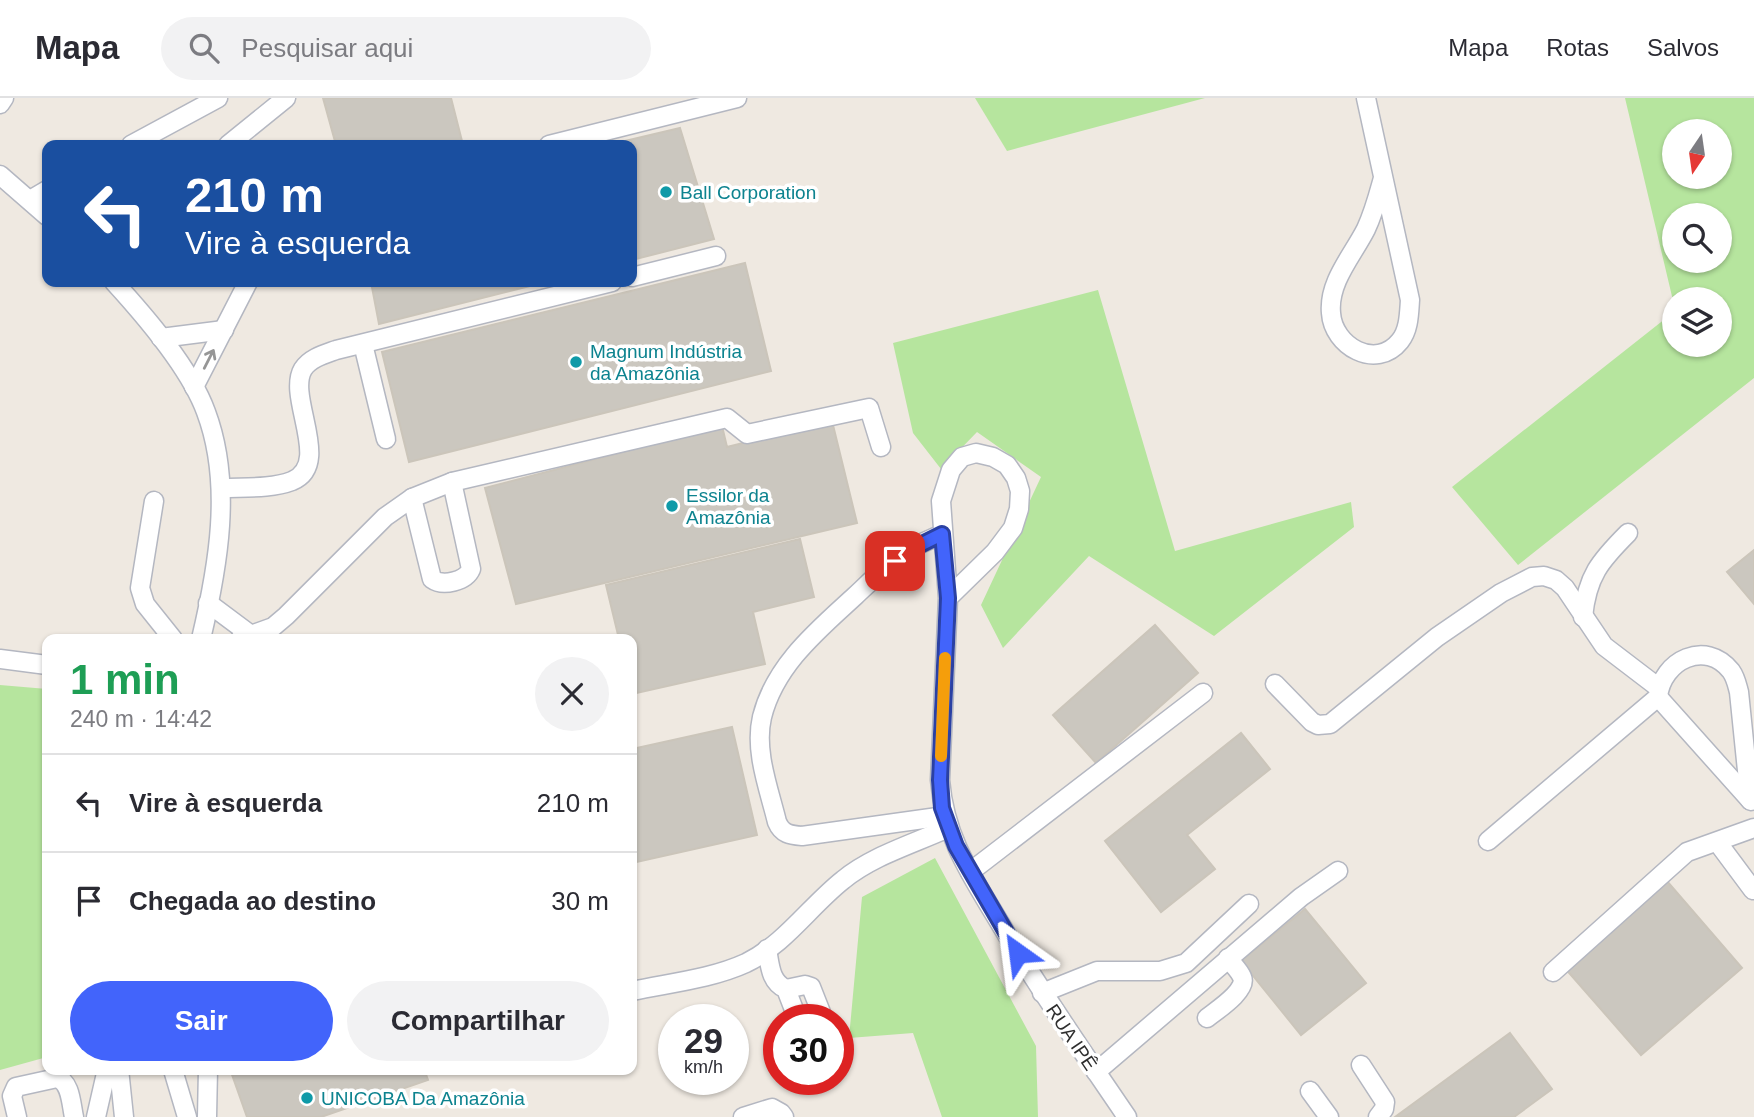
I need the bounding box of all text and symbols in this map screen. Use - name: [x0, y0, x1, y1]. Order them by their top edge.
- search box: [161, 17, 651, 80]
- text: Mapa: [35, 29, 119, 66]
- icon: search: [185, 29, 223, 67]
- text: Pesquisar aqui: [241, 33, 413, 63]
- text: Mapa: [1448, 34, 1508, 61]
- text: Rotas: [1546, 34, 1609, 61]
- text: Salvos: [1647, 34, 1719, 61]
- north arrow: [1662, 119, 1732, 189]
- map controls: [1662, 119, 1732, 357]
- icon: left: [70, 168, 161, 259]
- text: 210 m: [185, 168, 324, 222]
- place label: Ball Corporation: [680, 182, 816, 203]
- marker: Ball Corporation: [658, 184, 674, 200]
- button: search: [1662, 203, 1732, 273]
- text: Vire à esquerda: [185, 225, 410, 261]
- button: layers: [1662, 287, 1732, 357]
- place label: Magnum Indústria da Amazônia: [590, 341, 743, 384]
- one-way arrow: [202, 349, 216, 369]
- marker: Magnum Indústria da Amazônia: [568, 354, 584, 370]
- place label: Essilor da Amazônia: [686, 485, 771, 528]
- marker: Essilor da Amazônia: [664, 498, 680, 514]
- pin: [865, 531, 925, 591]
- icon: arrive: [876, 542, 914, 580]
- text: 1 min: [70, 656, 180, 703]
- button: close: [535, 657, 609, 731]
- text: 240 m · 14:42: [70, 706, 212, 732]
- icon: left: [70, 784, 108, 822]
- text: Vire à esquerda: [129, 788, 322, 818]
- text: 210 m: [537, 788, 609, 818]
- icon: arrive: [70, 882, 108, 920]
- text: Chegada ao destino: [129, 886, 376, 916]
- text: 30 m: [551, 886, 609, 916]
- position arrow: [981, 916, 1055, 990]
- button: Sair: [70, 981, 333, 1061]
- button: Compartilhar: [347, 981, 609, 1061]
- street label: RUA IPÊ: [1042, 1000, 1101, 1074]
- speed limit sign: 30: [763, 1004, 854, 1095]
- text: 29: [684, 1021, 723, 1060]
- text: km/h: [684, 1057, 723, 1077]
- place label: UNICOBA Da Amazônia: [321, 1088, 525, 1109]
- marker: UNICOBA Da Amazônia: [299, 1090, 315, 1106]

